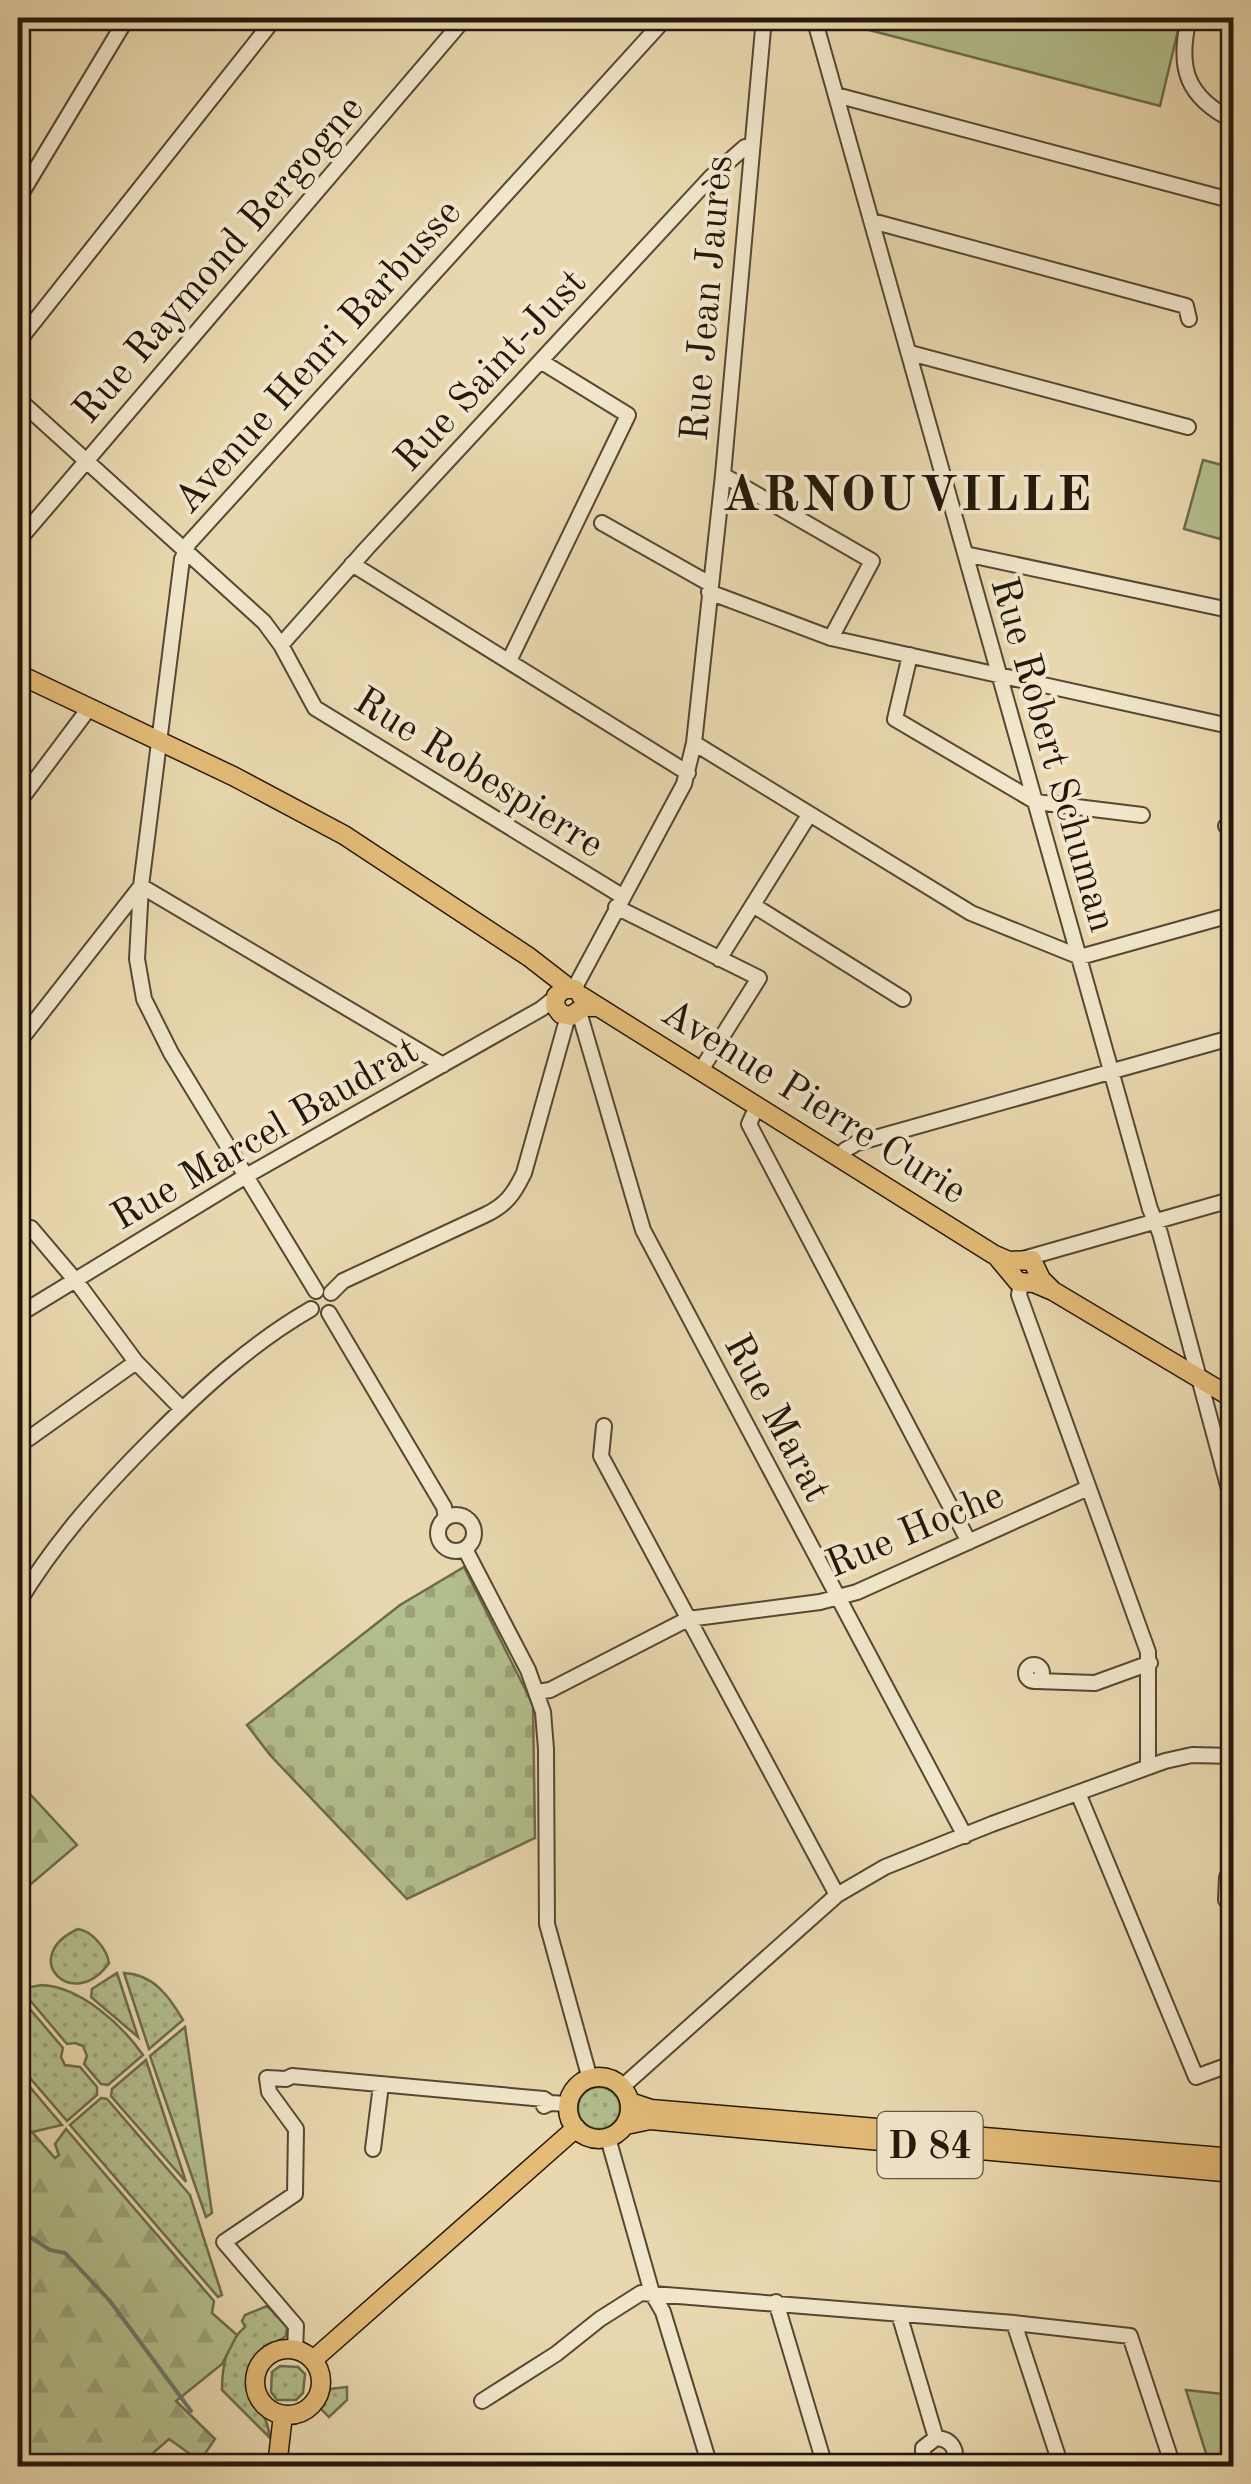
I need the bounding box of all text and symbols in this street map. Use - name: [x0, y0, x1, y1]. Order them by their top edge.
- street label: Rue Raymond Bergogne: [67, 89, 373, 432]
- street label: Rue Jean Jaurès: [677, 154, 741, 443]
- street label: Avenue Henri Barbusse: [168, 193, 470, 522]
- street label: Rue Saint-Just: [389, 263, 595, 480]
- district label: ARNOUVILLE: [722, 472, 1094, 522]
- street label: Rue Robert Schuman: [981, 573, 1121, 937]
- street label: Rue Robespierre: [346, 682, 610, 867]
- street label: Avenue Pierre Curie: [654, 993, 972, 1213]
- street label: Rue Marcel Baudrat: [106, 1031, 426, 1240]
- street label: Rue Marat: [715, 1329, 836, 1509]
- street label: Rue Hoche: [821, 1476, 1010, 1587]
- road number: D 84: [878, 2112, 982, 2178]

